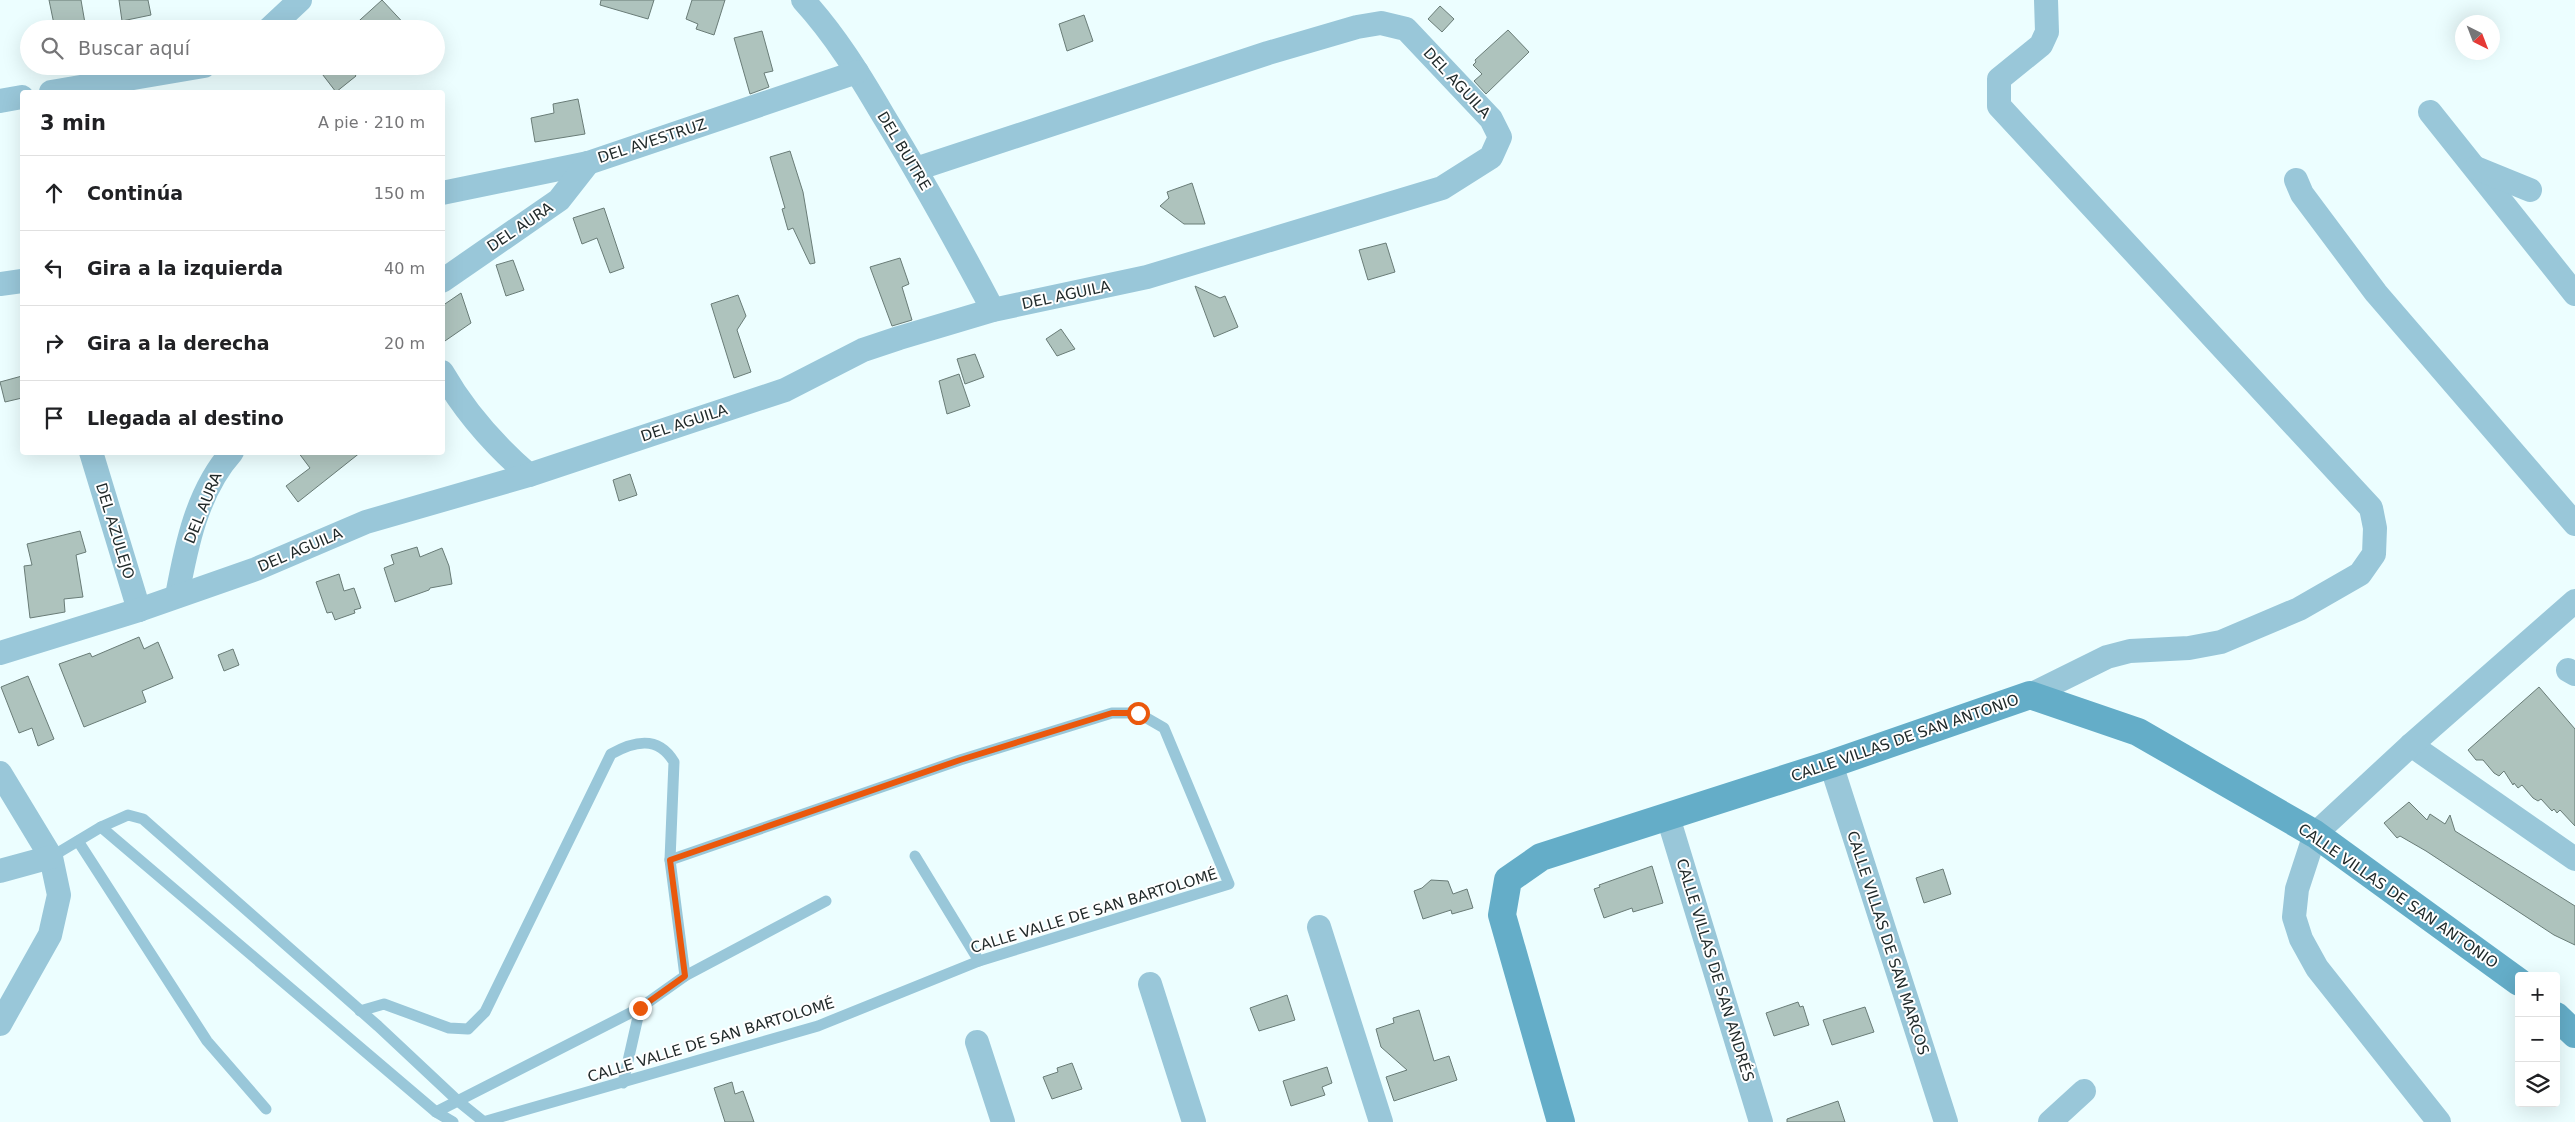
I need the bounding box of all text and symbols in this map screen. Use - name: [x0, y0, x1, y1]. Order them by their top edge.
- north arrow: [2455, 15, 2500, 60]
- search box: [20, 20, 445, 75]
- icon: search: [38, 34, 66, 62]
- text: Buscar aquí: [78, 37, 190, 59]
- street label: DEL AGUILA: [1420, 44, 1495, 123]
- street label: DEL BUITRE: [873, 108, 935, 194]
- text: 3 min: [40, 111, 106, 135]
- text: A pie · 210 m: [318, 113, 425, 132]
- street label: DEL AVESTRUZ: [595, 115, 709, 167]
- icon: ahead: [40, 179, 68, 207]
- text: Continúa: [87, 182, 183, 204]
- text: 150 m: [374, 184, 425, 203]
- street label: DEL AURA: [484, 198, 557, 256]
- icon: left: [40, 254, 68, 282]
- text: Gira a la izquierda: [87, 257, 283, 279]
- text: 40 m: [384, 259, 425, 278]
- street label: DEL AGUILA: [1020, 277, 1113, 313]
- icon: right: [40, 329, 68, 357]
- text: Gira a la derecha: [87, 332, 270, 354]
- text: 20 m: [384, 334, 425, 353]
- street label: DEL AGUILA: [638, 400, 730, 445]
- icon: arrive: [40, 404, 68, 432]
- text: Llegada al destino: [87, 407, 284, 429]
- street label: DEL AURA: [181, 469, 226, 546]
- street label: DEL AZULEJO: [92, 481, 138, 581]
- street label: DEL AGUILA: [255, 524, 346, 576]
- street label: CALLE VILLAS DE SAN ANTONIO: [1789, 690, 2021, 786]
- route start: [1127, 702, 1150, 725]
- street label: CALLE VILLAS DE SAN ANTONIO: [2295, 820, 2501, 972]
- street label: CALLE VILLAS DE SAN MARCOS: [1843, 829, 1933, 1057]
- street label: CALLE VILLAS DE SAN ANDRÉS: [1672, 856, 1759, 1084]
- street label: CALLE VALLE DE SAN BARTOLOMÉ: [968, 864, 1220, 957]
- map controls: [2515, 972, 2560, 1107]
- button: +: [2515, 972, 2560, 1017]
- street label: CALLE VALLE DE SAN BARTOLOMÉ: [585, 993, 837, 1086]
- route end: [629, 997, 652, 1020]
- button: −: [2515, 1017, 2560, 1062]
- button: layers: [2515, 1062, 2560, 1107]

